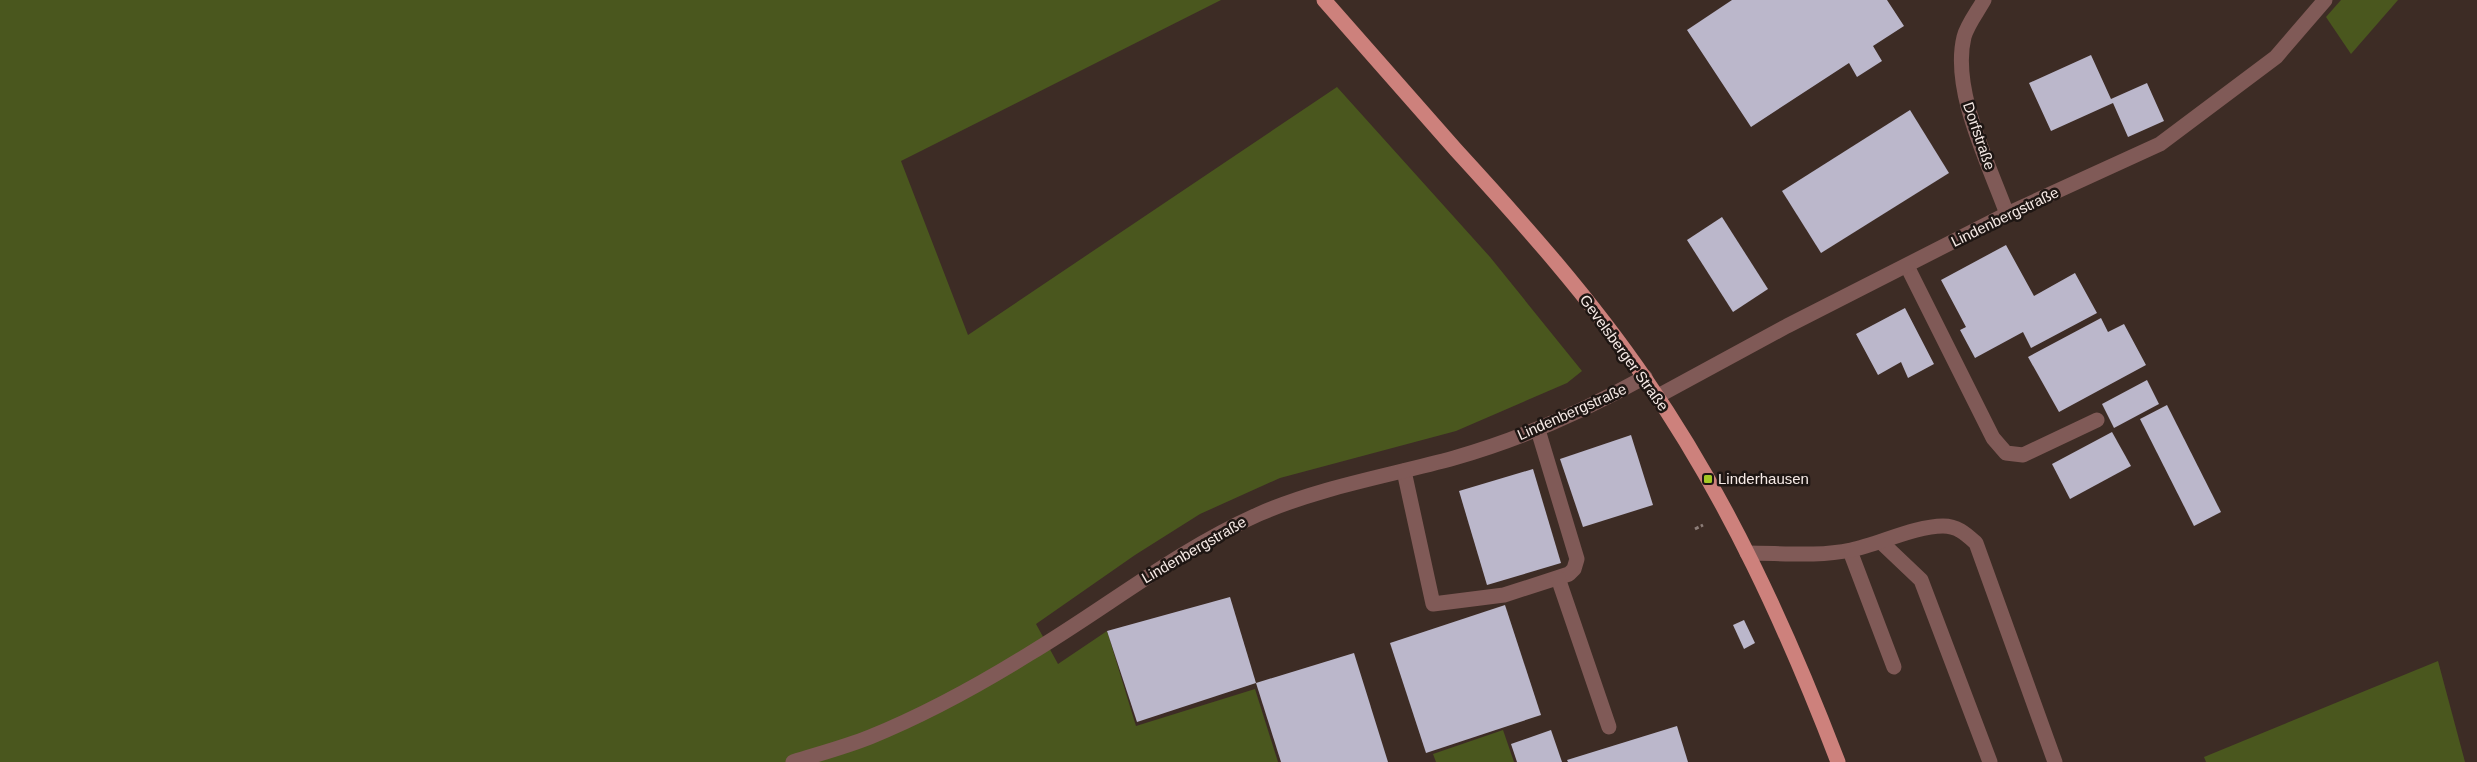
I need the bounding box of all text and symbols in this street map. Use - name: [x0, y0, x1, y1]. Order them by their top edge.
- street label: Dorfstraße: [1960, 100, 1999, 172]
- street label: Lindenbergstraße: [1948, 183, 2061, 250]
- street label: Gevelsberger Straße: [1577, 291, 1672, 414]
- street label: Lindenbergstraße: [1515, 380, 1629, 443]
- place label: Linderhausen: [1718, 470, 1809, 487]
- marker: Linderhausen: [1702, 473, 1714, 485]
- street label: Lindenbergstraße: [1139, 513, 1249, 586]

